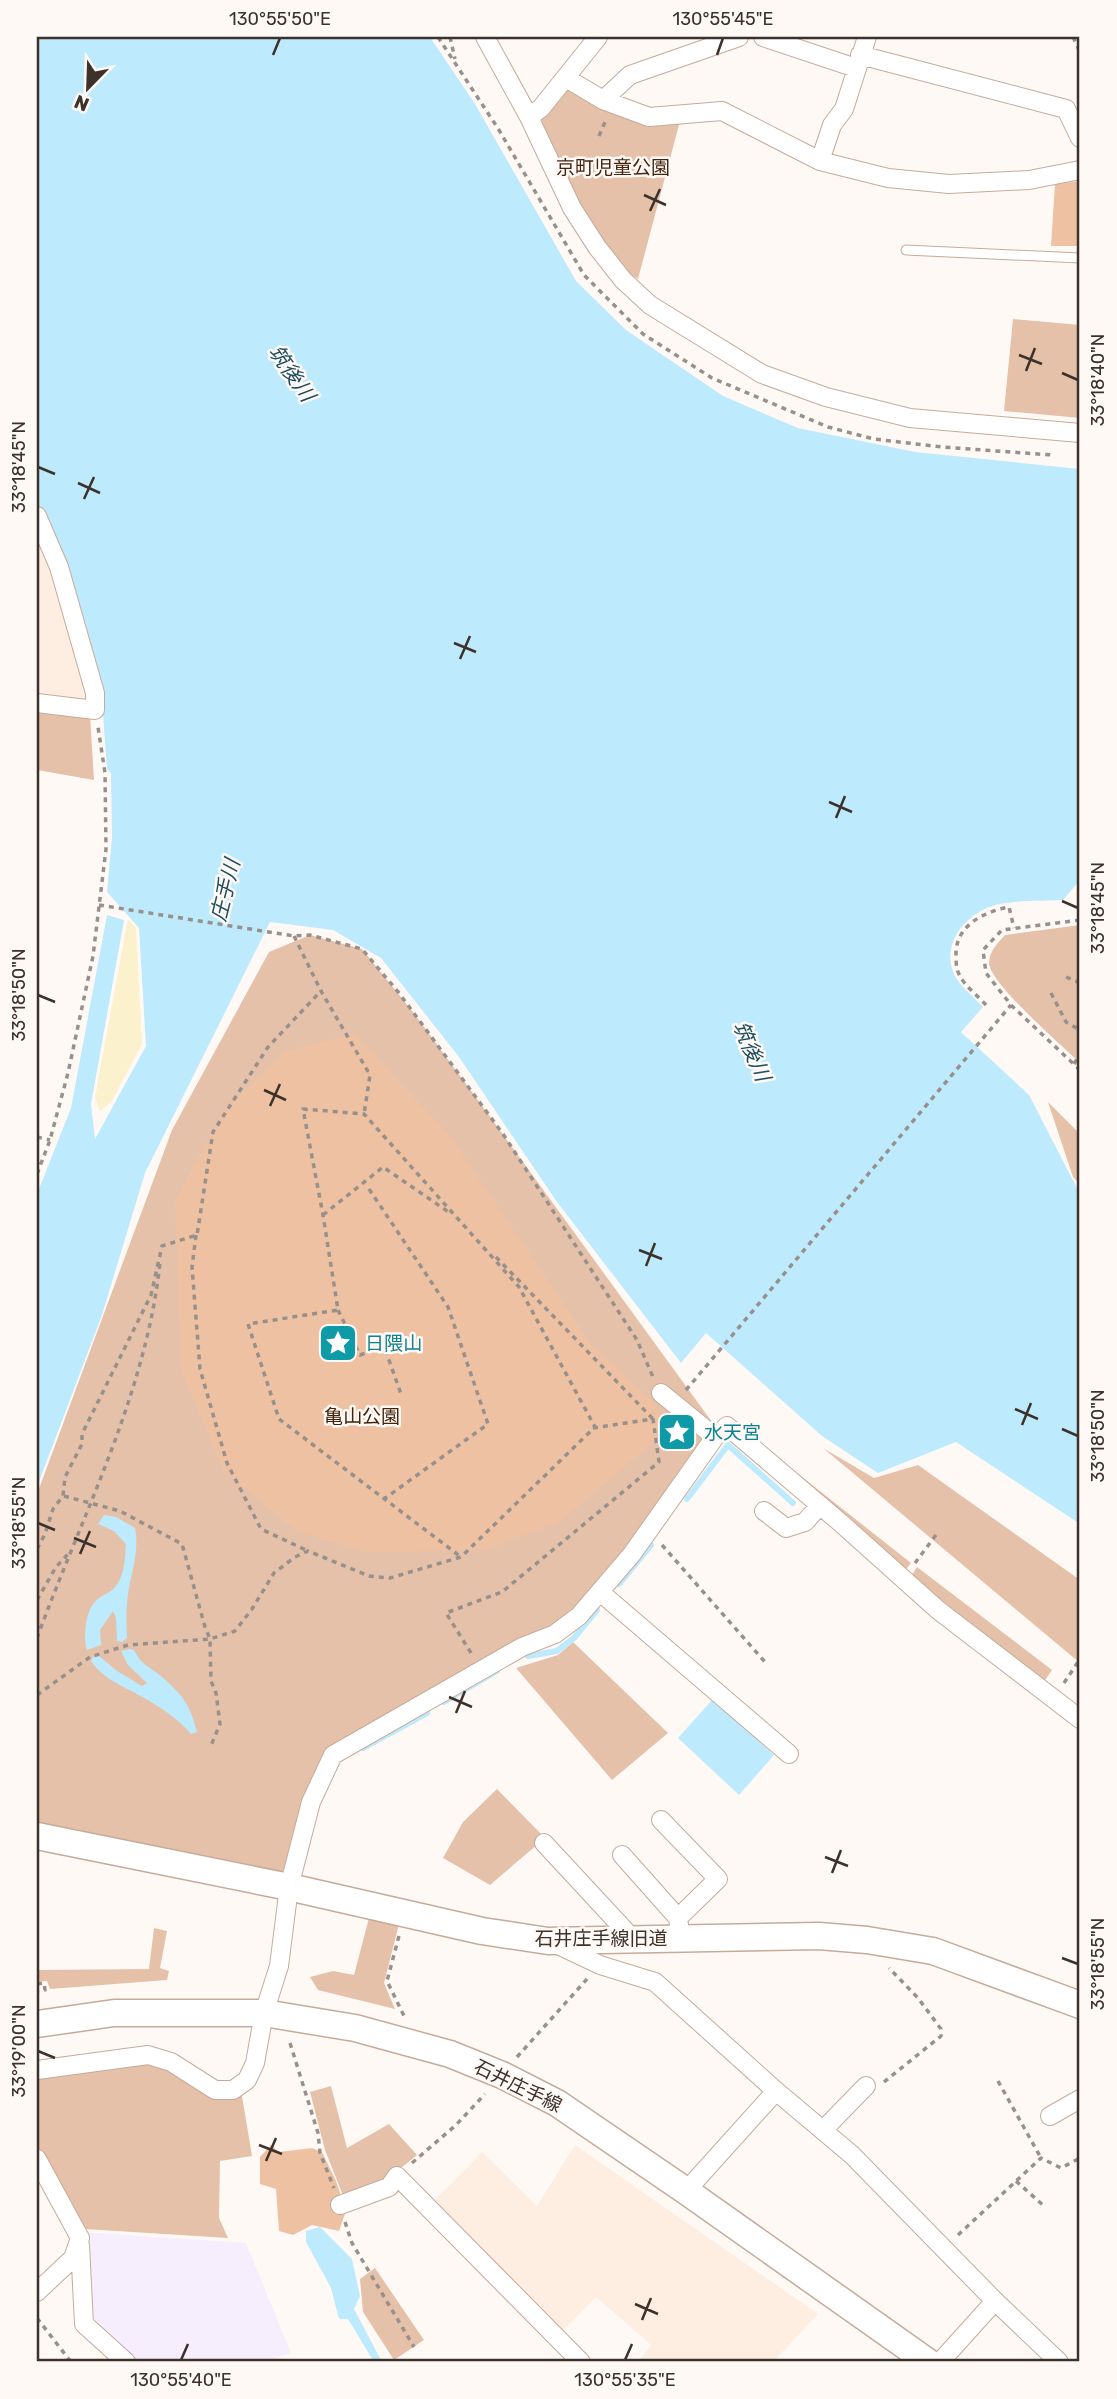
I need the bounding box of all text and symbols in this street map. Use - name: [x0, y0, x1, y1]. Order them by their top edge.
- text: 130°55'50"E: [229, 8, 331, 30]
- text: 130°55'45"E: [673, 8, 773, 30]
- north arrow: [52, 52, 122, 122]
- text: N: [71, 90, 92, 116]
- park label: 京町児童公園: [556, 156, 670, 179]
- text: 33°18'40"N: [1087, 334, 1109, 426]
- water label: 筑後川: [264, 340, 321, 408]
- text: 33°18'45"N: [8, 421, 30, 513]
- water label: 庄手川: [205, 854, 245, 924]
- text: 33°18'45"N: [1087, 862, 1109, 954]
- text: 33°18'50"N: [8, 948, 30, 1042]
- water label: 筑後川: [728, 1017, 777, 1087]
- place icon: 日隈山: [317, 1322, 359, 1364]
- place label: 日隈山: [365, 1332, 422, 1355]
- text: 33°18'50"N: [1087, 1389, 1109, 1483]
- park label: 亀山公園: [324, 1405, 400, 1428]
- place icon: 水天宮: [656, 1411, 698, 1453]
- place label: 水天宮: [704, 1421, 761, 1444]
- text: 33°18'55"N: [8, 1477, 30, 1569]
- text: 33°18'55"N: [1087, 1918, 1109, 2010]
- street label: 石井庄手線旧道: [534, 1927, 668, 1950]
- text: 33°19'00"N: [8, 2004, 30, 2098]
- street label: 石井庄手線: [470, 2055, 566, 2117]
- text: 130°55'40"E: [130, 2369, 232, 2391]
- text: 130°55'35"E: [574, 2369, 676, 2391]

